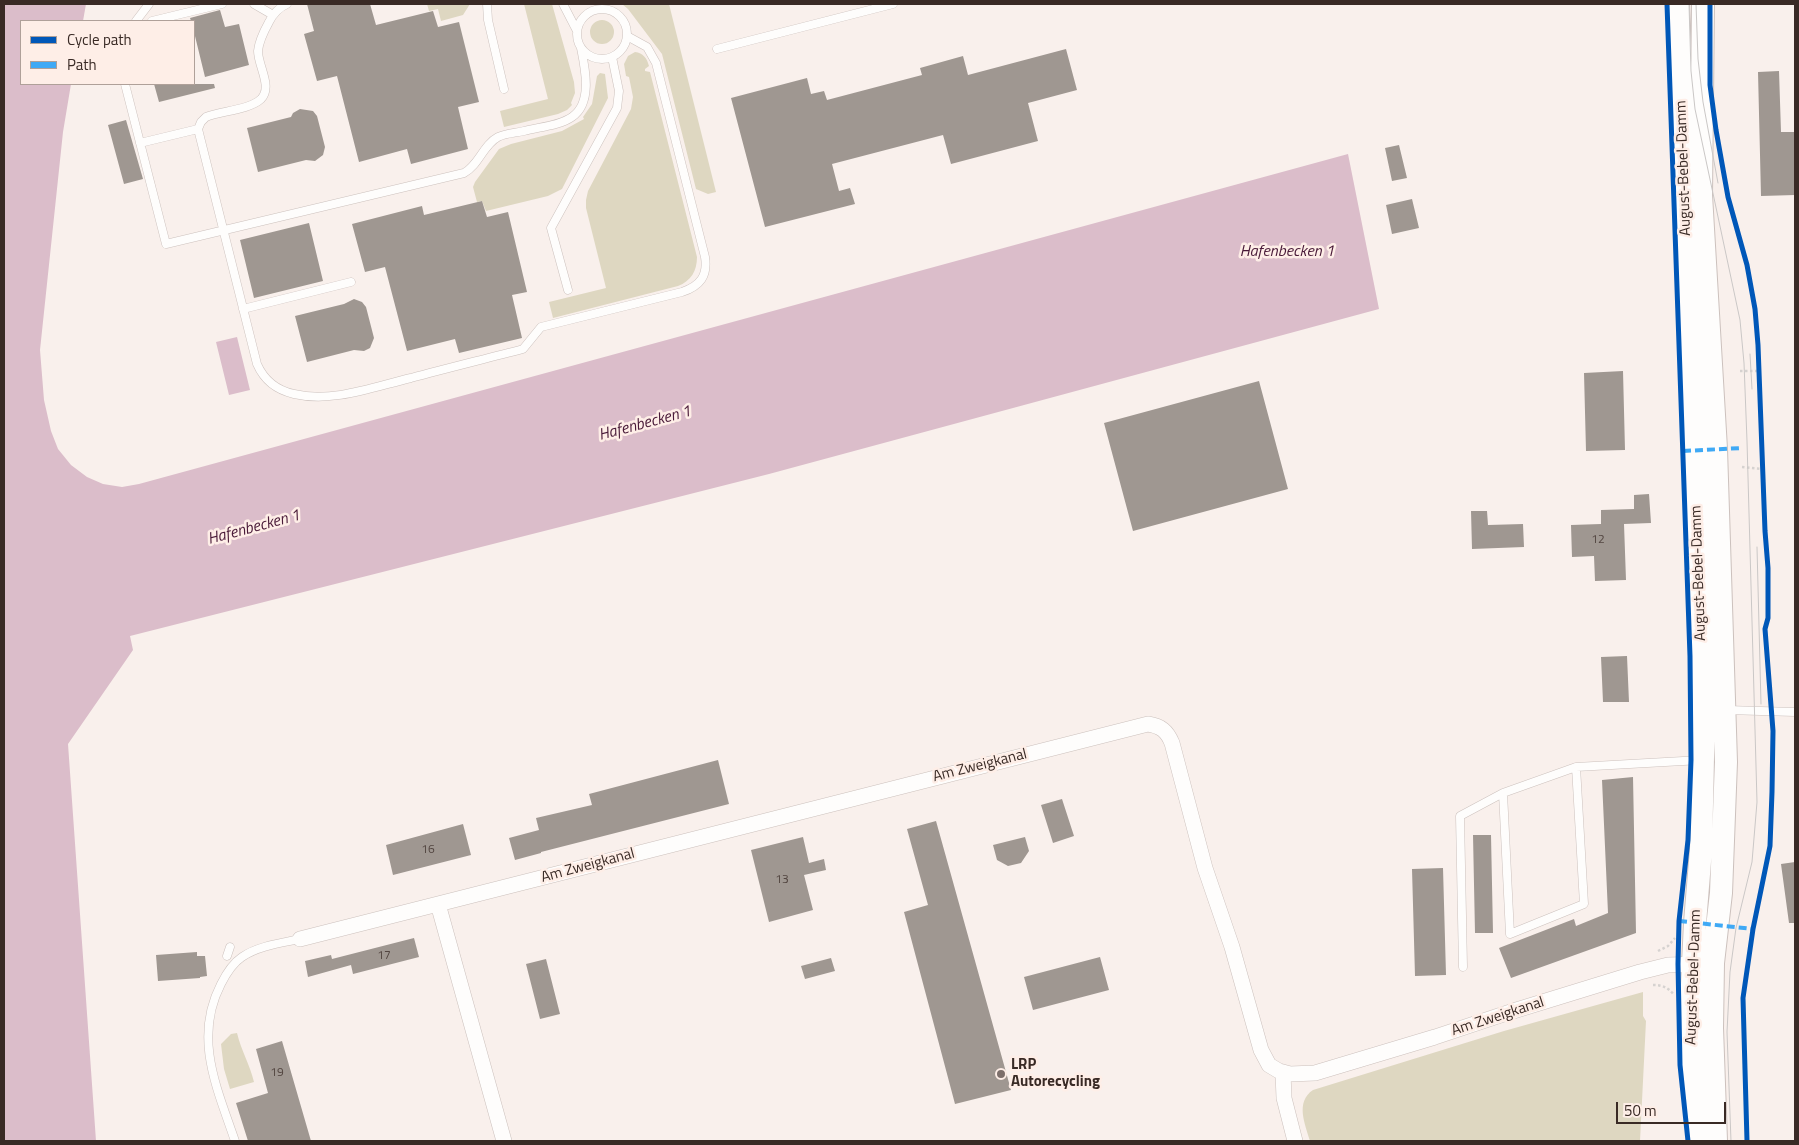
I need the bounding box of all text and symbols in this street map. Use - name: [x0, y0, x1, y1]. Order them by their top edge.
- legend: [20, 20, 195, 85]
- text: Cycle path: [67, 28, 132, 51]
- text: Path: [67, 53, 97, 76]
- street label: August-Bebel-Damm: [1673, 100, 1695, 236]
- water label: Hafenbecken 1: [1240, 242, 1334, 262]
- water label: Hafenbecken 1: [597, 402, 693, 446]
- street label: August-Bebel-Damm: [1688, 505, 1710, 641]
- water label: Hafenbecken 1: [206, 506, 302, 550]
- house number: 12: [1591, 533, 1605, 547]
- street label: Am Zweigkanal: [931, 746, 1029, 786]
- house number: 16: [421, 843, 435, 857]
- street label: Am Zweigkanal: [539, 845, 637, 887]
- house number: 13: [775, 873, 789, 887]
- street label: August-Bebel-Damm: [1683, 909, 1705, 1045]
- house number: 17: [377, 949, 391, 963]
- street label: Am Zweigkanal: [1449, 994, 1547, 1040]
- place label: LRP Autorecycling: [1011, 1056, 1100, 1091]
- house number: 19: [270, 1066, 284, 1080]
- marker: LRP Autorecycling: [995, 1068, 1007, 1080]
- scale bar: [1619, 1092, 1729, 1124]
- text: 50 m: [1624, 1099, 1657, 1122]

